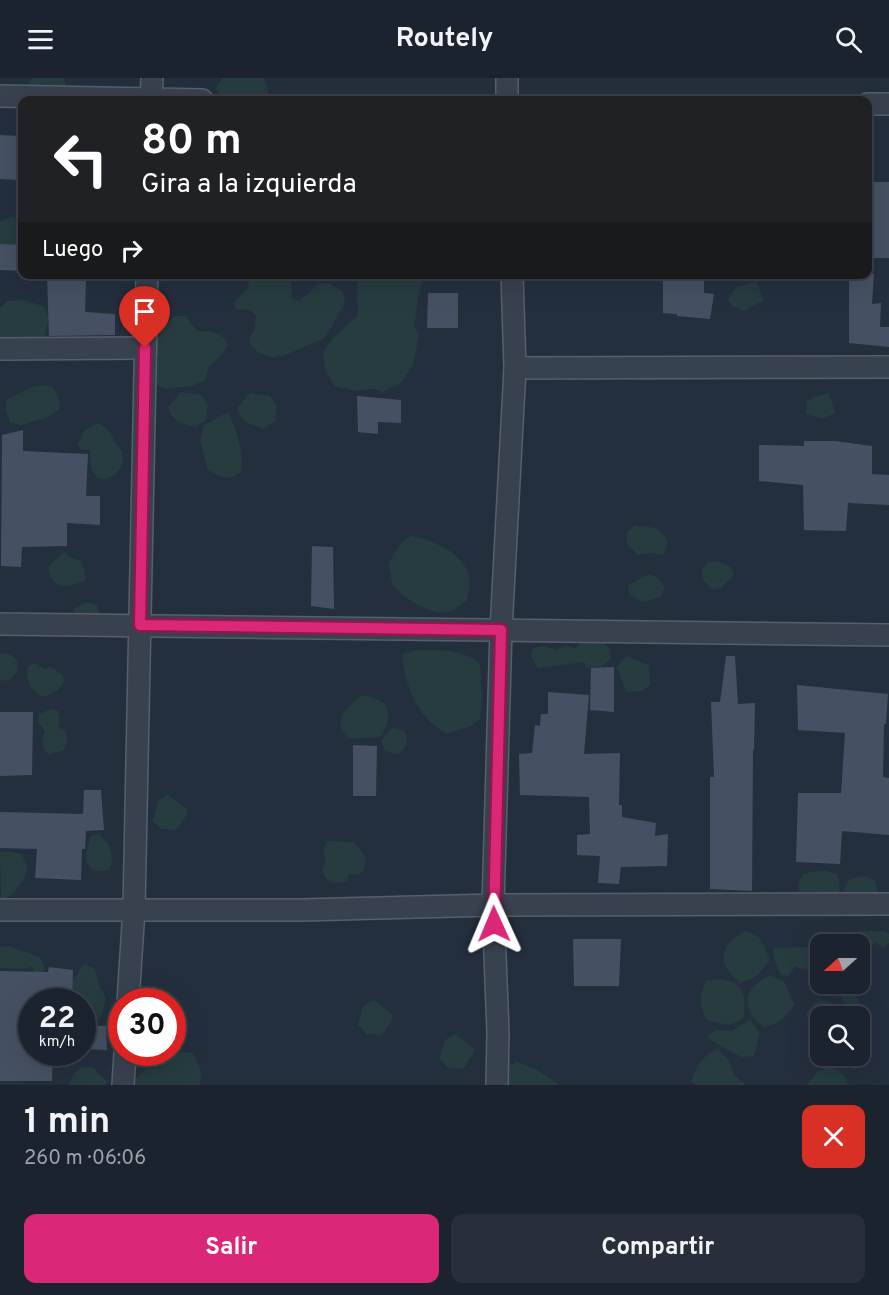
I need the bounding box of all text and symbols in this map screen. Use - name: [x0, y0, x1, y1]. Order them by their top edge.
- text: Routely: [396, 22, 493, 56]
- icon: menu: [24, 23, 57, 56]
- icon: search: [832, 23, 865, 56]
- text: 80 m: [141, 116, 242, 169]
- icon: left: [42, 120, 120, 198]
- text: Gira a la izquierda: [141, 168, 357, 202]
- icon: right: [115, 234, 148, 267]
- text: Luego: [42, 237, 103, 264]
- pin: [119, 286, 170, 348]
- icon: arrive: [128, 295, 161, 328]
- position arrow: [462, 892, 526, 956]
- north arrow: [810, 934, 870, 994]
- map controls: [810, 934, 870, 1066]
- speed limit sign: 30: [108, 988, 186, 1066]
- text: 22: [39, 1001, 75, 1038]
- button: search: [810, 1006, 870, 1066]
- text: km/h: [39, 1033, 75, 1052]
- text: 1 min: [24, 1100, 110, 1146]
- button: close: [802, 1105, 865, 1168]
- text: 260 m · 06:06: [24, 1146, 146, 1172]
- button: Salir: [24, 1214, 439, 1283]
- button: Compartir: [451, 1214, 865, 1283]

